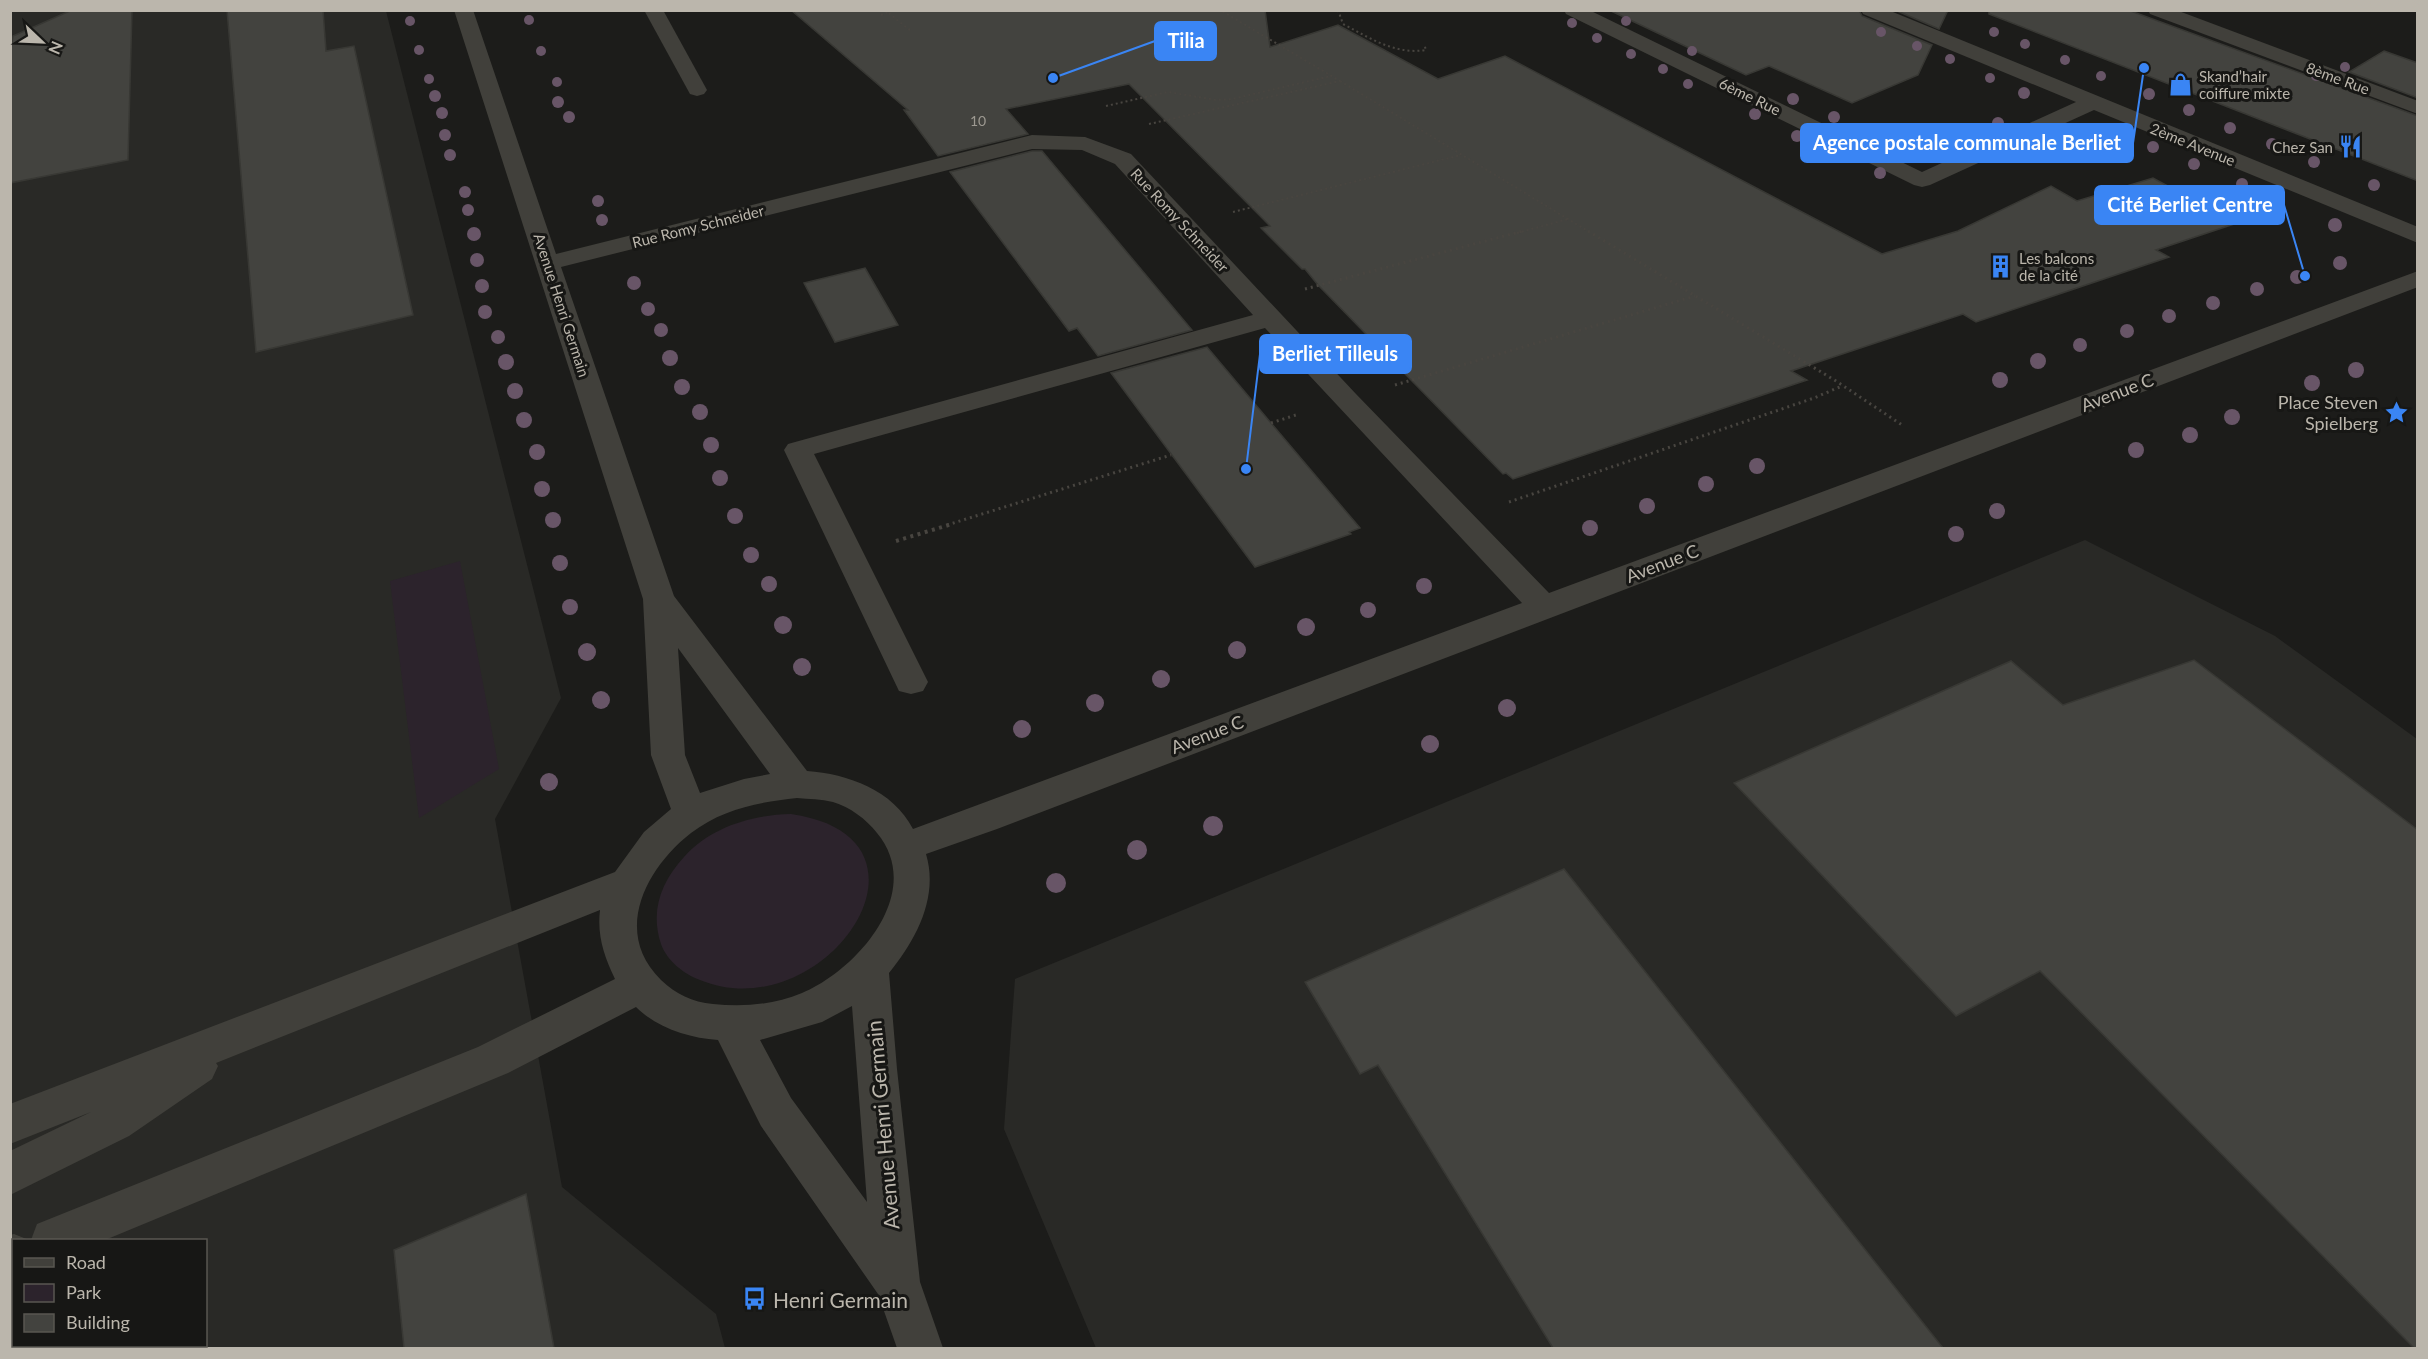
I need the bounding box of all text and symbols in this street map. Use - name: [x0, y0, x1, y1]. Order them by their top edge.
- north arrow: [12, 12, 72, 72]
- callout: Tilia: [1155, 22, 1216, 60]
- text: Tilia: [1167, 28, 1205, 52]
- text: N: [45, 39, 67, 57]
- street label: 8ème Rue: [2304, 58, 2372, 98]
- place label: Skand’hair coiffure mixte: [2199, 67, 2290, 102]
- shop icon: Skand’hair coiffure mixte: [2168, 72, 2194, 98]
- street label: 6ème Rue: [1716, 73, 1784, 119]
- house number: 10: [970, 112, 986, 129]
- street label: 2ème Avenue: [2148, 119, 2238, 169]
- callout: Agence postale communale Berliet: [1801, 124, 2133, 162]
- text: Agence postale communale Berliet: [1812, 130, 2121, 154]
- restaurant icon: Chez San: [2338, 134, 2364, 160]
- place label: Chez San: [2272, 138, 2333, 156]
- street label: Rue Romy Schneider: [1127, 164, 1233, 276]
- callout: Cité Berliet Centre: [2095, 186, 2284, 224]
- text: Cité Berliet Centre: [2107, 192, 2273, 216]
- street label: Rue Romy Schneider: [630, 201, 766, 251]
- street label: Avenue Henri Germain: [530, 231, 594, 379]
- place label: Les balcons de la cité: [2019, 249, 2094, 284]
- building icon: Les balcons de la cité: [1988, 254, 2014, 280]
- callout: Berliet Tilleuls: [1260, 335, 1411, 373]
- text: Berliet Tilleuls: [1272, 341, 1398, 365]
- street label: Avenue C: [2077, 368, 2157, 416]
- place label: Place Steven Spielberg: [2278, 391, 2378, 434]
- place icon: Place Steven Spielberg: [2383, 399, 2409, 425]
- street label: Avenue C: [1622, 539, 1702, 587]
- street label: Avenue C: [1167, 710, 1247, 758]
- street label: Avenue Henri Germain: [860, 1019, 904, 1231]
- legend: [12, 1239, 207, 1347]
- text: Road: [66, 1251, 106, 1273]
- text: Park: [66, 1281, 102, 1303]
- bus stop icon: Henri Germain: [742, 1286, 768, 1312]
- place label: Henri Germain: [773, 1287, 908, 1312]
- text: Building: [66, 1311, 130, 1333]

